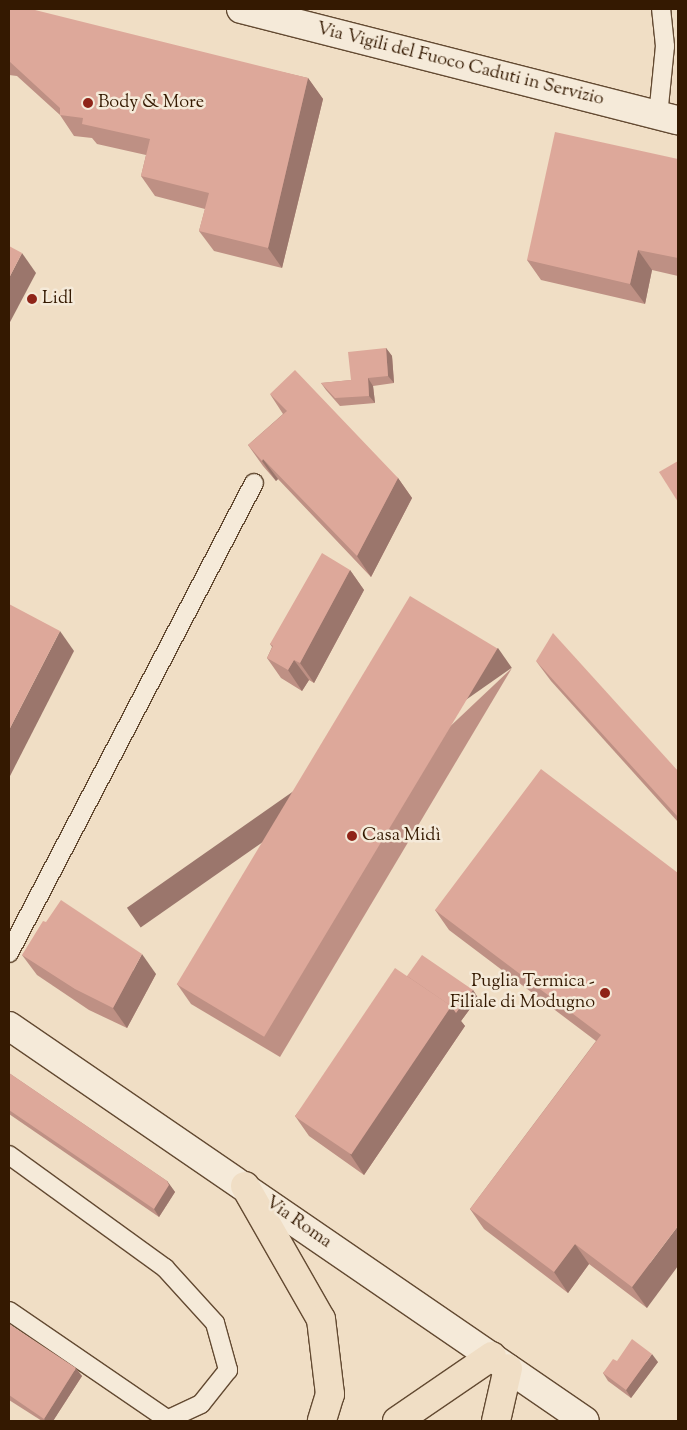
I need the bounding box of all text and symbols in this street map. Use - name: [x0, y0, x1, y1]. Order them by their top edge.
- street label: Via Vigili del Fuoco Caduti in Servizio: [314, 19, 606, 111]
- place label: Body & More: [98, 92, 204, 114]
- marker: Body & More: [82, 97, 94, 109]
- place label: Lidl: [42, 288, 73, 310]
- marker: Lidl: [26, 293, 38, 305]
- place label: Casa Midì: [362, 825, 441, 847]
- marker: Casa Midì: [346, 830, 358, 842]
- place label: Puglia Termica - Filiale di Modugno: [450, 972, 595, 1014]
- marker: Puglia Termica - Filiale di Modugno: [599, 987, 611, 999]
- street label: Via Roma: [261, 1192, 335, 1254]

